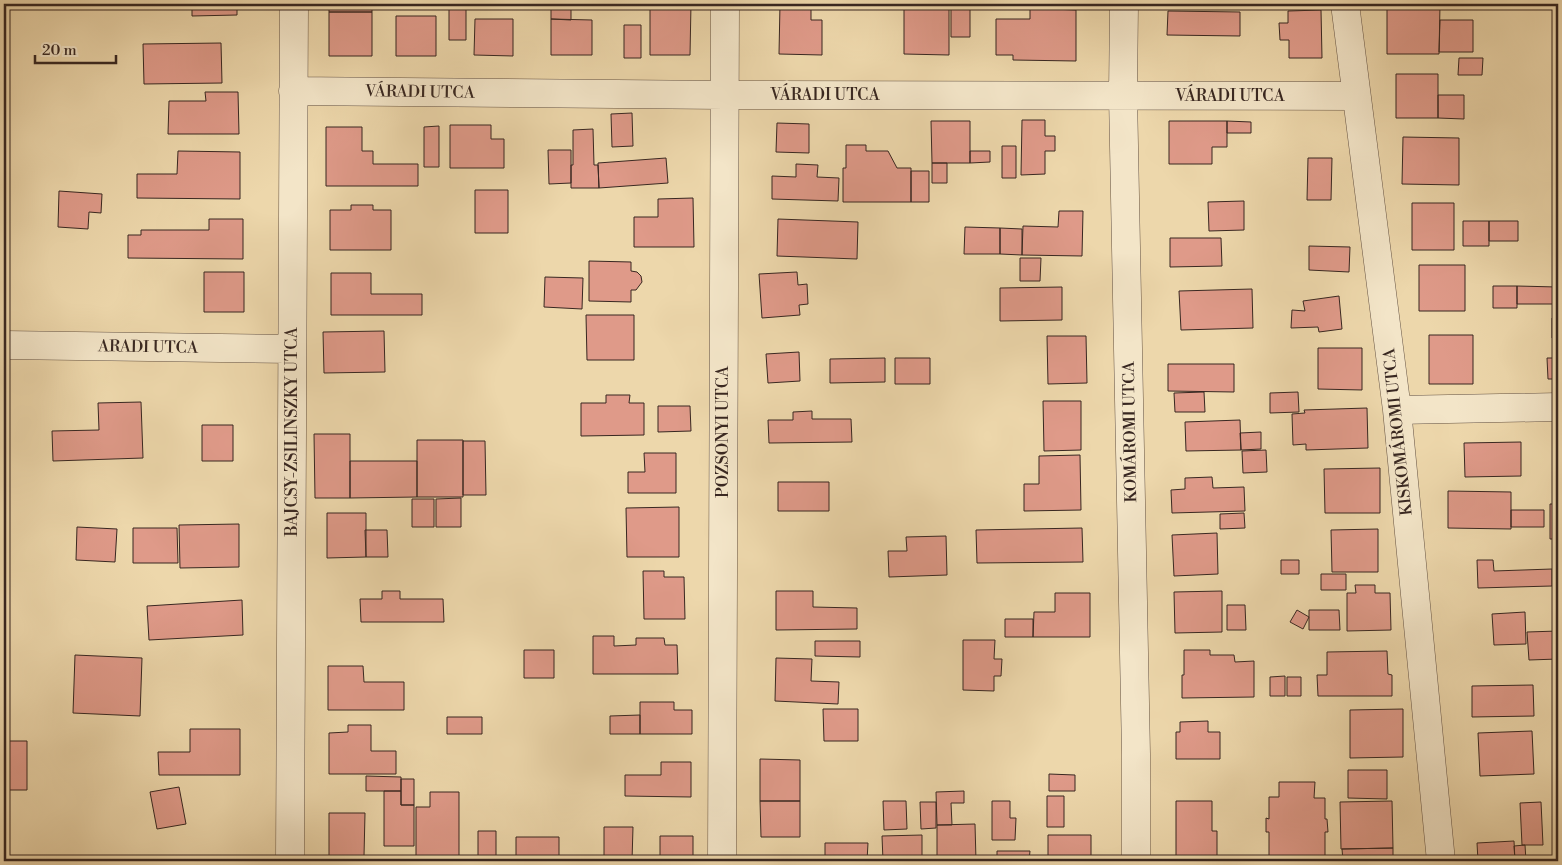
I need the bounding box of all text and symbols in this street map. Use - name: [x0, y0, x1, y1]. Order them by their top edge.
- scale bar: [35, 32, 116, 64]
- text: 20 m: [42, 41, 77, 60]
- street label: VÁRADI UTCA: [364, 79, 476, 103]
- street label: VÁRADI UTCA: [769, 83, 881, 105]
- street label: VÁRADI UTCA: [1174, 84, 1286, 106]
- street label: BAJCSY-ZSILINSZKY UTCA: [282, 326, 302, 538]
- street label: ARADI UTCA: [97, 336, 199, 358]
- street label: KISKOMÁROMI UTCA: [1377, 346, 1417, 517]
- street label: KOMÁROMI UTCA: [1117, 360, 1141, 503]
- street label: POZSONYI UTCA: [713, 365, 733, 498]

